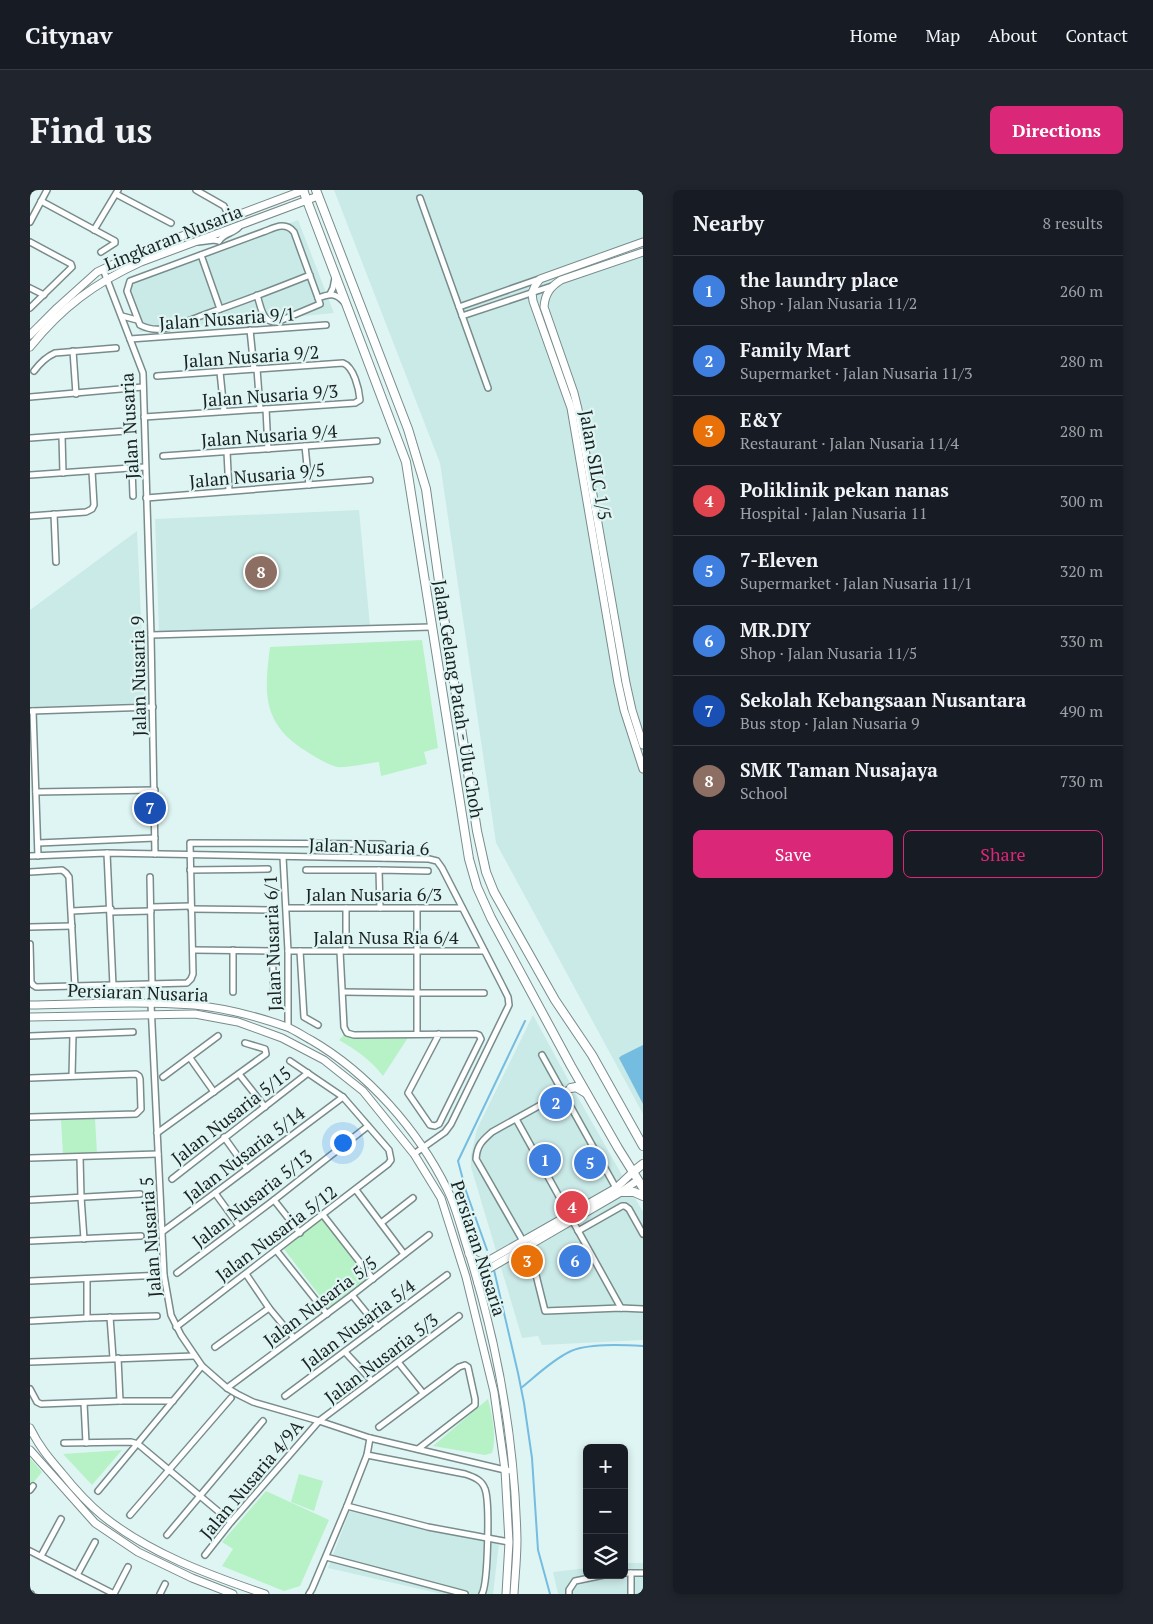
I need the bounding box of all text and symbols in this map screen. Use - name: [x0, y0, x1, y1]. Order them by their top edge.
- text: Citynav: [25, 19, 112, 51]
- text: Home: [850, 23, 897, 47]
- text: Map: [925, 23, 960, 47]
- text: About: [988, 23, 1037, 47]
- text: Contact: [1065, 23, 1128, 47]
- button: Directions: [990, 106, 1123, 154]
- text: Find us: [30, 107, 152, 153]
- street label: Lingkaran Nusaria: [100, 198, 246, 276]
- text: Nearby: [693, 209, 764, 237]
- text: 8 results: [1043, 212, 1103, 234]
- text: the laundry place: [740, 267, 899, 292]
- text: 1: [704, 280, 714, 302]
- text: 260 m: [1060, 280, 1103, 302]
- text: Shop · Jalan Nusaria 11/2: [740, 292, 917, 314]
- street label: Jalan Nusaria 9/1: [158, 301, 296, 335]
- text: Family Mart: [740, 337, 851, 362]
- street label: Jalan Nusaria 9/2: [182, 339, 320, 373]
- text: 2: [704, 350, 714, 372]
- text: 280 m: [1060, 350, 1103, 372]
- text: Supermarket · Jalan Nusaria 11/3: [740, 362, 972, 384]
- street label: Jalan Nusaria: [114, 372, 144, 480]
- street label: Jalan Nusaria 9/3: [201, 378, 339, 412]
- text: E&Y: [740, 407, 782, 432]
- street label: Jalan SILC 1/5: [574, 408, 618, 522]
- street label: Jalan Nusaria 9/4: [200, 418, 338, 452]
- text: 3: [704, 420, 714, 442]
- text: 280 m: [1060, 420, 1103, 442]
- text: Restaurant · Jalan Nusaria 11/4: [740, 432, 959, 454]
- street label: Jalan Nusaria 9/5: [188, 457, 326, 493]
- text: Poliklinik pekan nanas: [740, 477, 949, 502]
- text: 4: [704, 490, 714, 512]
- text: 300 m: [1060, 490, 1103, 512]
- text: Hospital · Jalan Nusaria 11: [740, 502, 927, 524]
- text: 7-Eleven: [740, 547, 818, 572]
- pin: 8: [245, 553, 277, 591]
- text: 5: [704, 560, 714, 582]
- text: 320 m: [1060, 560, 1103, 582]
- text: Supermarket · Jalan Nusaria 11/1: [740, 572, 972, 594]
- street label: Jalan Gelang Patah - Ulu Choh: [428, 578, 490, 820]
- street label: Jalan Nusaria 9: [125, 616, 151, 736]
- text: MR.DIY: [740, 617, 811, 642]
- text: 6: [704, 630, 714, 652]
- text: 330 m: [1060, 630, 1103, 652]
- text: Shop · Jalan Nusaria 11/5: [740, 642, 917, 664]
- text: Sekolah Kebangsaan Nusantara: [740, 687, 1026, 712]
- text: 7: [704, 700, 714, 722]
- text: 490 m: [1060, 700, 1103, 722]
- text: Bus stop · Jalan Nusaria 9: [740, 712, 919, 734]
- text: SMK Taman Nusajaya: [740, 757, 938, 782]
- text: 8: [704, 770, 714, 792]
- text: 730 m: [1060, 770, 1103, 792]
- text: School: [740, 782, 788, 804]
- pin: 7: [134, 789, 166, 827]
- button: Save: [693, 830, 893, 878]
- button: Share: [903, 830, 1103, 878]
- street label: Jalan Nusaria 6: [308, 832, 430, 860]
- street label: Jalan Nusaria 6/1: [258, 874, 286, 1012]
- street label: Jalan Nusaria 6/3: [306, 882, 442, 906]
- street label: Jalan Nusa Ria 6/4: [313, 925, 459, 949]
- street label: Persiaran Nusaria: [67, 978, 209, 1006]
- street label: Jalan Nusaria 5/15: [166, 1061, 296, 1169]
- pin: 2: [540, 1084, 572, 1122]
- street label: Jalan Nusaria 5/14: [178, 1100, 310, 1208]
- your location: [330, 1130, 356, 1156]
- pin: 1: [529, 1141, 561, 1179]
- street label: Jalan Nusaria 5/13: [187, 1144, 317, 1252]
- pin: 5: [574, 1144, 606, 1182]
- street label: Jalan Nusaria 5: [134, 1176, 166, 1298]
- street label: Persiaran Nusaria: [446, 1177, 512, 1319]
- street label: Jalan Nusaria 5/12: [210, 1179, 342, 1287]
- pin: 4: [556, 1188, 588, 1226]
- pin: 3: [511, 1242, 543, 1280]
- pin: 6: [559, 1242, 591, 1280]
- street label: Jalan Nusaria 5/5: [258, 1250, 382, 1352]
- street label: Jalan Nusaria 5/4: [296, 1273, 420, 1375]
- street label: Jalan Nusaria 5/3: [319, 1307, 443, 1409]
- street label: Jalan Nusaria 4/9A: [194, 1414, 308, 1544]
- map controls: [583, 1444, 628, 1579]
- button: +: [583, 1444, 628, 1489]
- button: −: [583, 1489, 628, 1534]
- button: layers: [583, 1534, 628, 1579]

